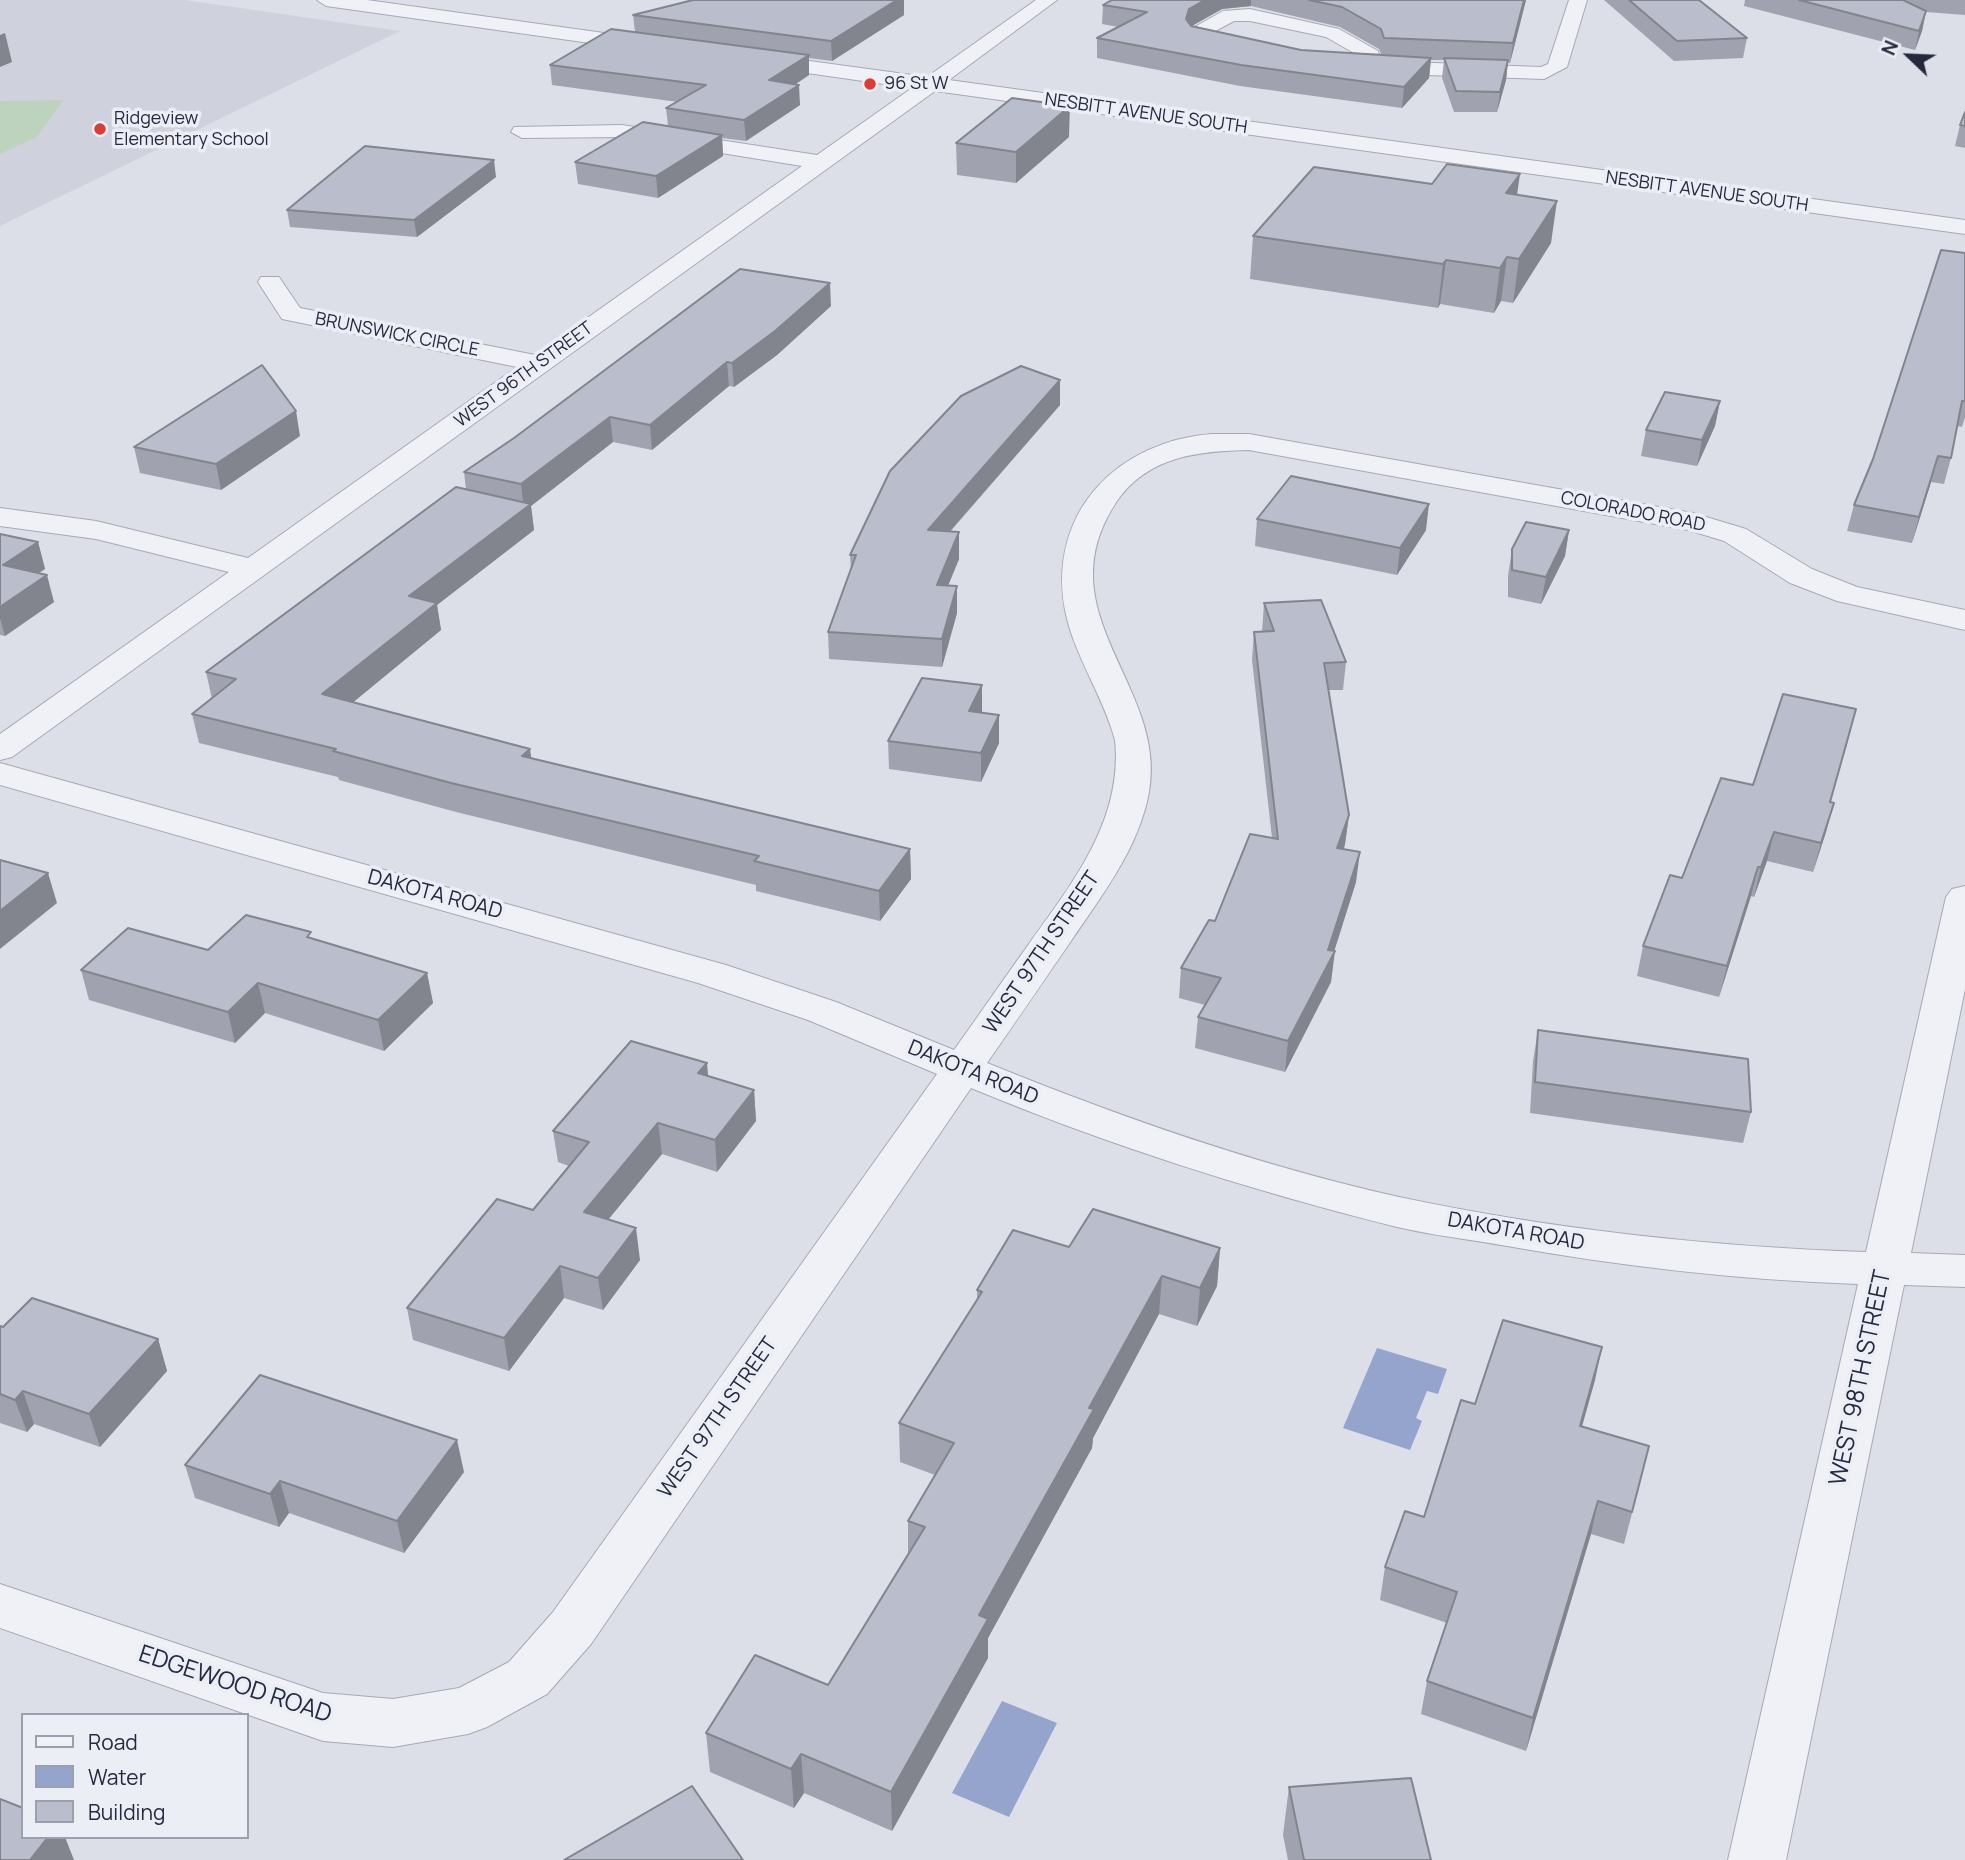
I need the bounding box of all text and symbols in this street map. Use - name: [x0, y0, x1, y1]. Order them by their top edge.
- north arrow: [1874, 21, 1944, 91]
- text: N: [1875, 36, 1904, 59]
- place label: 96 St W: [884, 73, 949, 95]
- marker: 96 St W: [862, 76, 878, 92]
- street label: NESBITT AVENUE SOUTH: [1043, 89, 1249, 139]
- place label: Ridgeview Elementary School: [114, 108, 269, 150]
- marker: Ridgeview Elementary School: [92, 121, 108, 137]
- street label: NESBITT AVENUE SOUTH: [1604, 167, 1810, 217]
- street label: BRUNSWICK CIRCLE: [313, 308, 481, 362]
- street label: WEST 96TH STREET: [451, 318, 597, 432]
- street label: COLORADO ROAD: [1559, 487, 1707, 537]
- street label: DAKOTA ROAD: [365, 865, 505, 925]
- street label: WEST 97TH STREET: [978, 867, 1106, 1039]
- street label: DAKOTA ROAD: [904, 1035, 1042, 1111]
- street label: DAKOTA ROAD: [1446, 1208, 1586, 1256]
- street label: WEST 98TH STREET: [1824, 1268, 1898, 1488]
- street label: WEST 97TH STREET: [653, 1333, 783, 1503]
- street label: EDGEWOOD ROAD: [135, 1640, 335, 1730]
- legend: [21, 1713, 248, 1839]
- text: Road: [88, 1728, 138, 1756]
- text: Water: [88, 1763, 146, 1791]
- text: Building: [88, 1798, 165, 1826]

